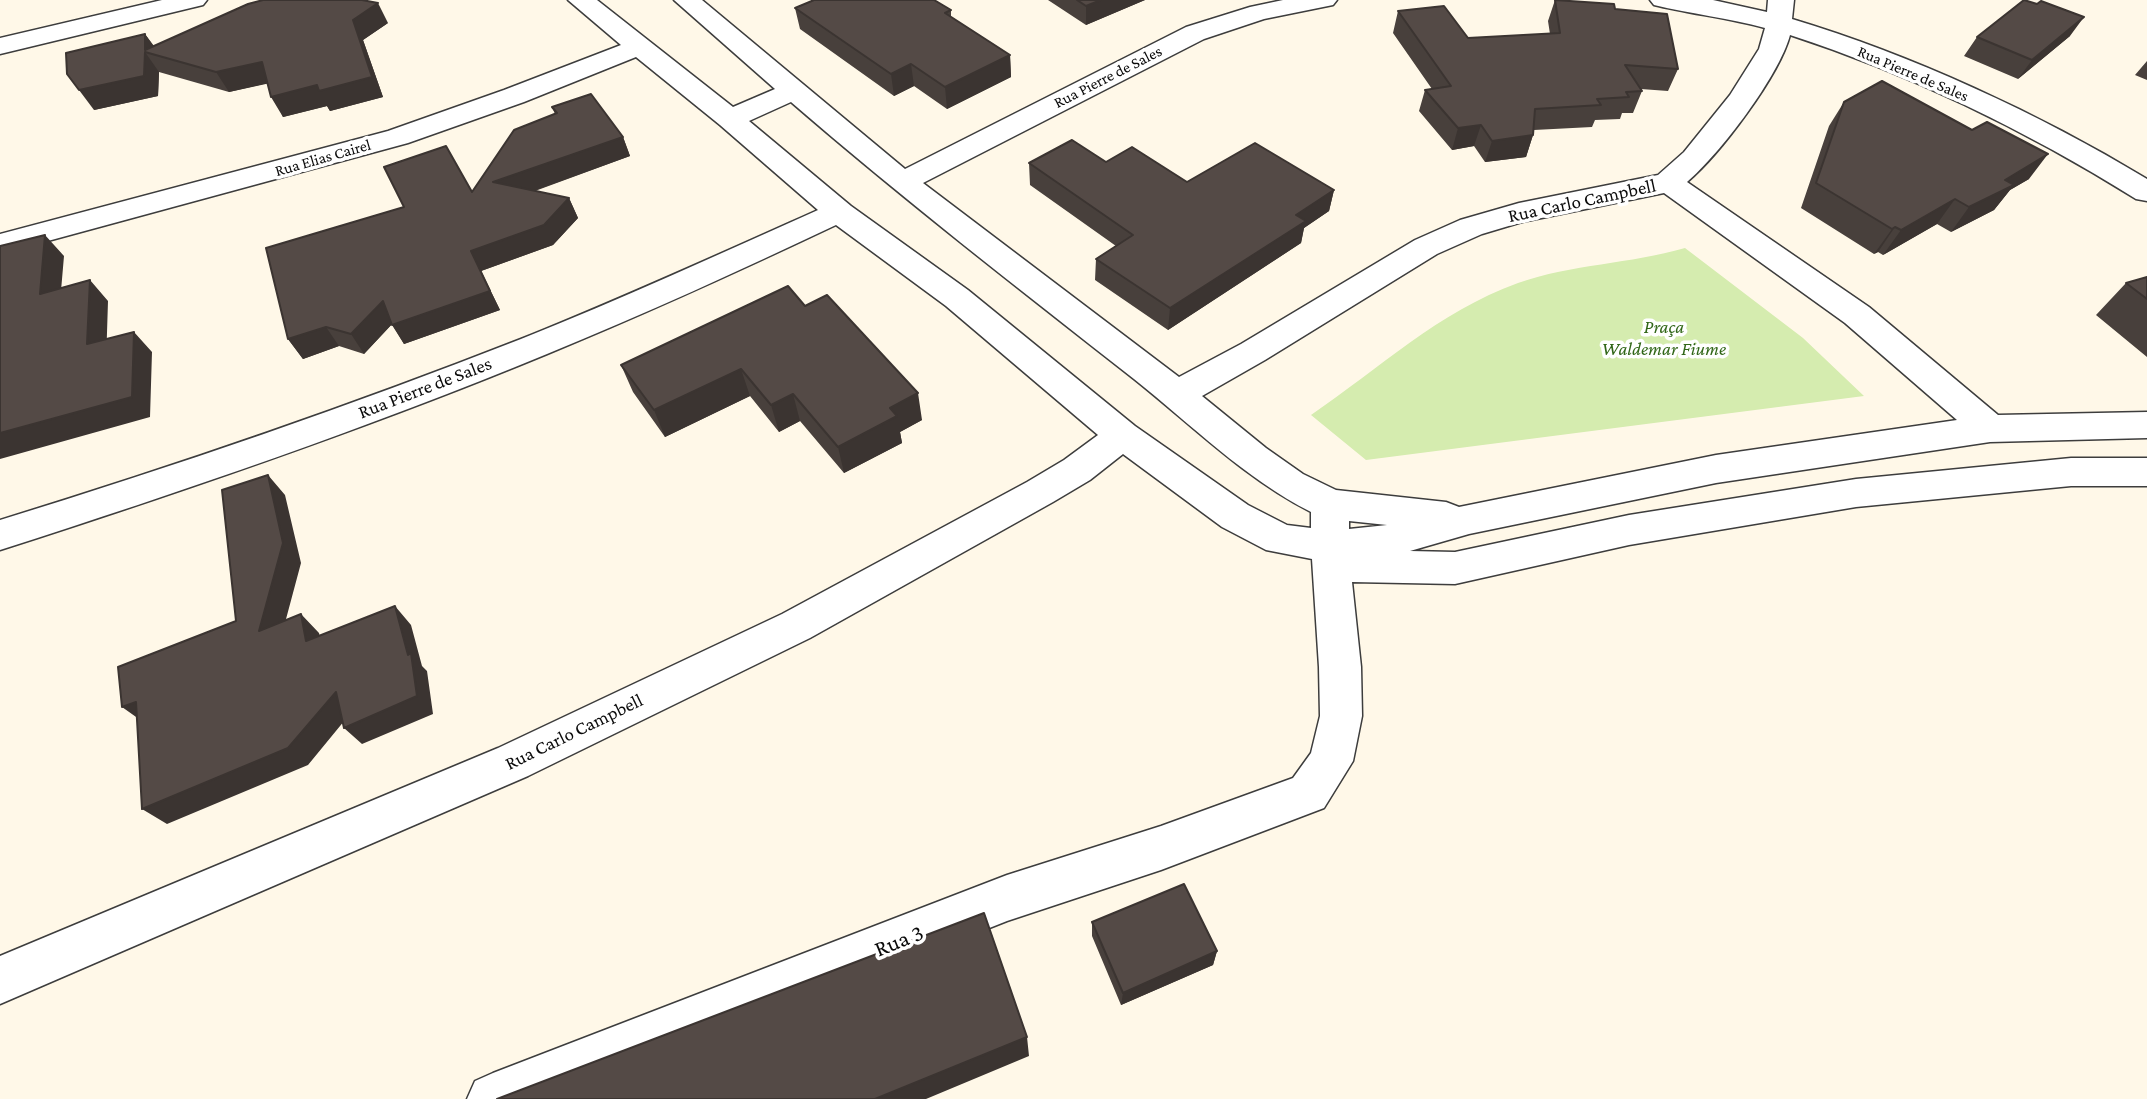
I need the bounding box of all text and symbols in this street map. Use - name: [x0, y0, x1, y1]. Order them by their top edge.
- street label: Rua Pierre de Sales: [1051, 41, 1165, 113]
- street label: Rua Pierre de Sales: [1855, 42, 1971, 106]
- street label: Rua Elias Cairel: [273, 135, 373, 181]
- street label: Rua Carlo Campbell: [1506, 174, 1658, 228]
- park label: Praça Waldemar Fiume: [1602, 316, 1726, 360]
- street label: Rua Pierre de Sales: [355, 352, 495, 424]
- street label: Rua Carlo Campbell: [501, 689, 647, 775]
- street label: Rua 3: [870, 919, 928, 963]

